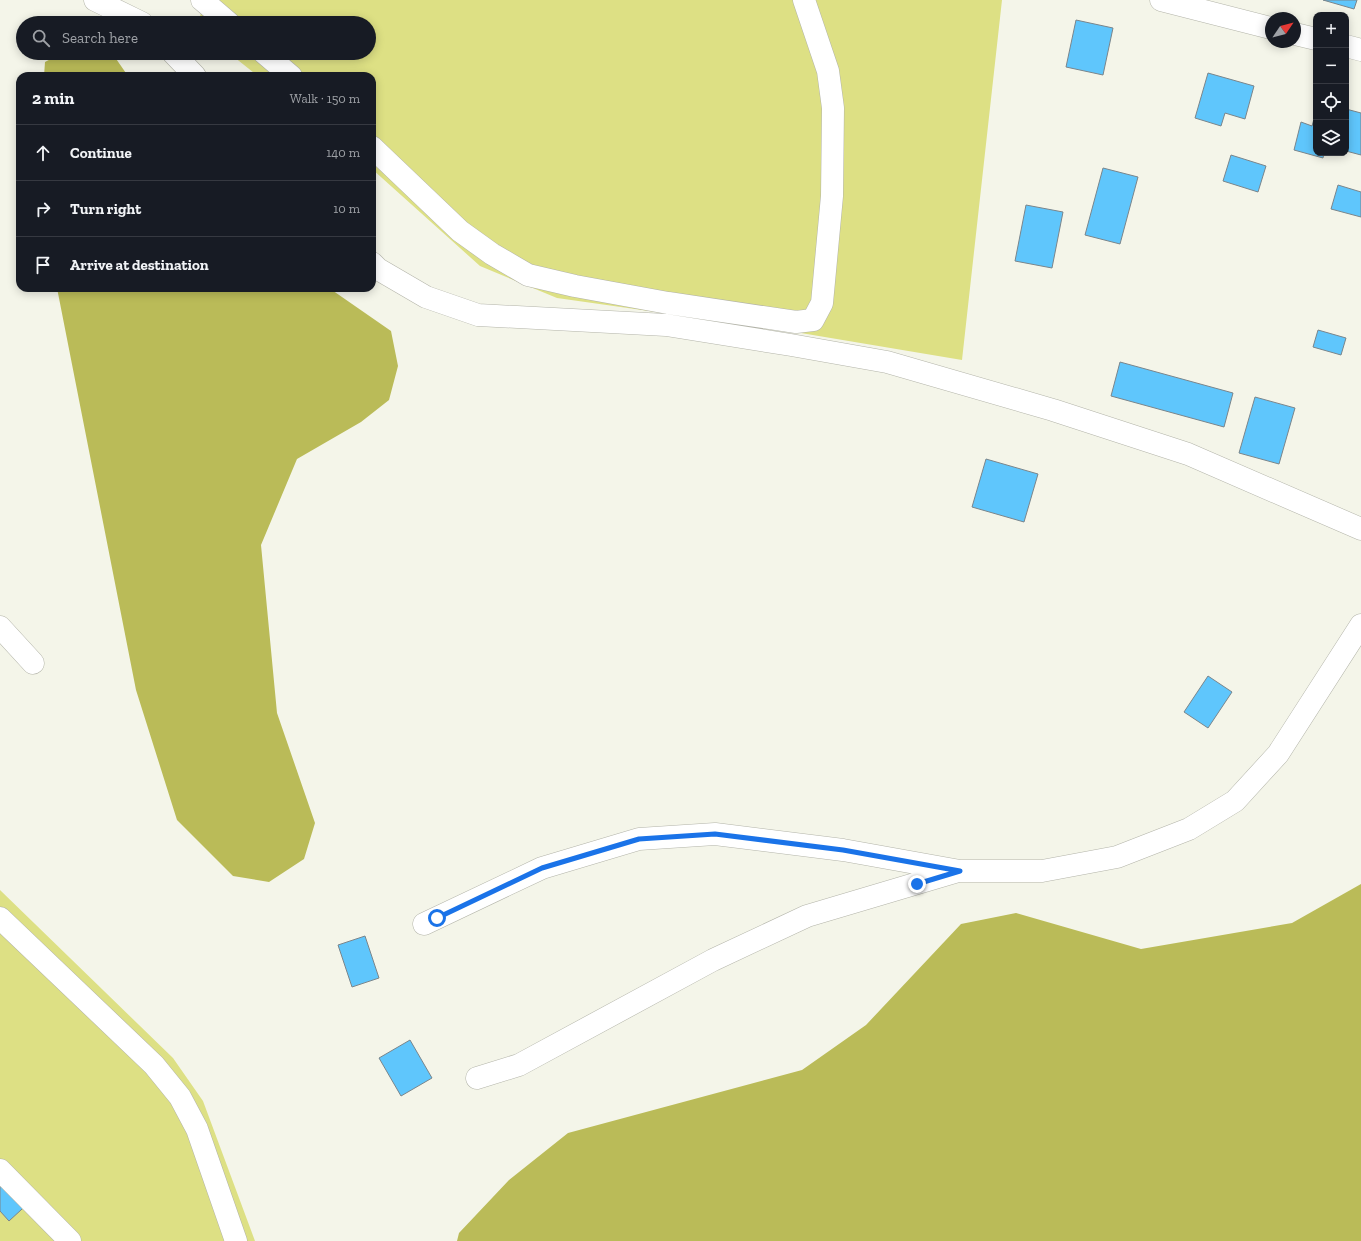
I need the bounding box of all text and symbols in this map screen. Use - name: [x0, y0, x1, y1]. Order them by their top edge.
- north arrow: [1265, 12, 1301, 48]
- map controls: [1313, 12, 1349, 156]
- button: +: [1313, 12, 1349, 48]
- search box: [16, 16, 376, 60]
- icon: search: [30, 27, 52, 49]
- text: Search here: [62, 29, 138, 47]
- button: −: [1313, 48, 1349, 84]
- button: locate: [1313, 84, 1349, 120]
- text: 2 min: [32, 88, 74, 108]
- text: Walk · 150 m: [290, 91, 360, 106]
- button: layers: [1313, 120, 1349, 156]
- icon: ahead: [32, 142, 54, 164]
- text: Continue: [70, 144, 132, 162]
- text: 140 m: [326, 145, 360, 160]
- icon: right: [32, 198, 54, 220]
- text: Turn right: [70, 200, 141, 218]
- text: 10 m: [333, 201, 360, 216]
- icon: arrive: [32, 254, 54, 276]
- text: Arrive at destination: [70, 256, 209, 274]
- route end: [908, 875, 926, 893]
- route start: [428, 909, 446, 927]

